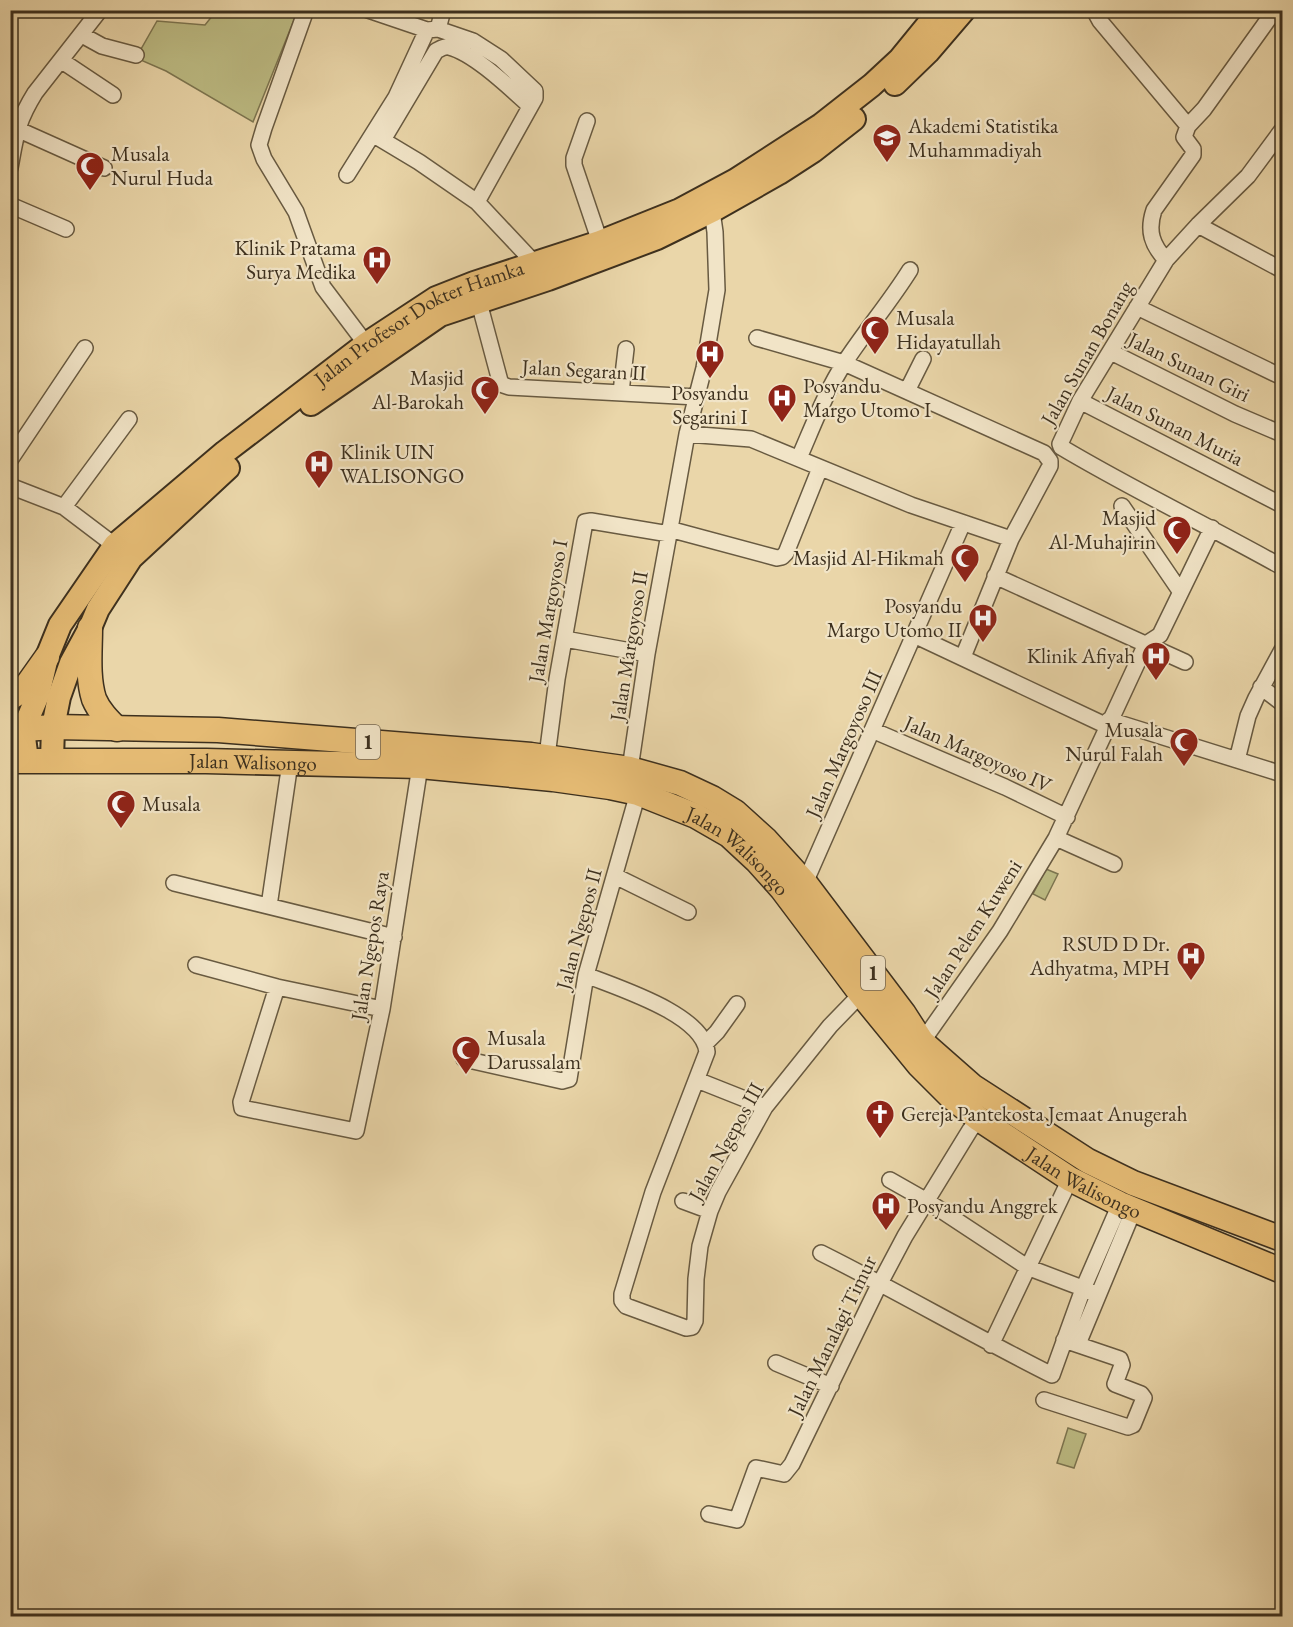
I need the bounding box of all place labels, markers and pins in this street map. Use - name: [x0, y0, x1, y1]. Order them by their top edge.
- place label: Akademi Statistika Muhammadiyah: [907, 112, 1059, 163]
- school or university icon: Akademi Statistika Muhammadiyah: [871, 122, 903, 164]
- place label: Musala Nurul Huda: [111, 140, 214, 191]
- mosque icon: Musala Nurul Huda: [74, 150, 106, 192]
- place label: Klinik Pratama Surya Medika: [235, 234, 357, 285]
- hospital icon: Klinik Pratama Surya Medika: [361, 244, 393, 286]
- place label: Musala Hidayatullah: [896, 304, 1001, 355]
- mosque icon: Musala Hidayatullah: [859, 314, 891, 356]
- hospital icon: Posyandu Segarini I: [694, 338, 726, 380]
- place label: Masjid Al-Barokah: [371, 364, 464, 415]
- place label: Posyandu Margo Utomo I: [803, 372, 931, 423]
- mosque icon: Masjid Al-Barokah: [469, 374, 501, 416]
- place label: Posyandu Segarini I: [671, 379, 749, 430]
- hospital icon: Posyandu Margo Utomo I: [766, 382, 798, 424]
- place label: Klinik UIN WALISONGO: [340, 438, 464, 489]
- hospital icon: Klinik UIN WALISONGO: [303, 448, 335, 490]
- place label: Masjid Al-Muhajirin: [1048, 504, 1156, 555]
- mosque icon: Masjid Al-Muhajirin: [1161, 514, 1193, 556]
- mosque icon: Masjid Al-Hikmah: [949, 542, 981, 584]
- place label: Masjid Al-Hikmah: [793, 544, 944, 571]
- place label: Posyandu Margo Utomo II: [827, 592, 962, 643]
- hospital icon: Posyandu Margo Utomo II: [967, 602, 999, 644]
- hospital icon: Klinik Afiyah: [1140, 640, 1172, 682]
- place label: Klinik Afiyah: [1027, 642, 1135, 669]
- place label: Musala Nurul Falah: [1065, 716, 1164, 767]
- mosque icon: Musala Nurul Falah: [1168, 726, 1200, 768]
- mosque icon: Musala: [105, 788, 137, 830]
- place label: Musala: [142, 790, 201, 817]
- place label: RSUD D Dr. Adhyatma, MPH: [1029, 930, 1170, 981]
- hospital icon: RSUD D Dr. Adhyatma, MPH: [1175, 940, 1207, 982]
- place label: Musala Darussalam: [487, 1024, 581, 1075]
- mosque icon: Musala Darussalam: [450, 1034, 482, 1076]
- church icon: Gereja Pantekosta Jemaat Anugerah: [864, 1098, 896, 1140]
- place label: Gereja Pantekosta Jemaat Anugerah: [901, 1100, 1188, 1127]
- hospital icon: Posyandu Anggrek: [870, 1190, 902, 1232]
- place label: Posyandu Anggrek: [907, 1192, 1059, 1219]

